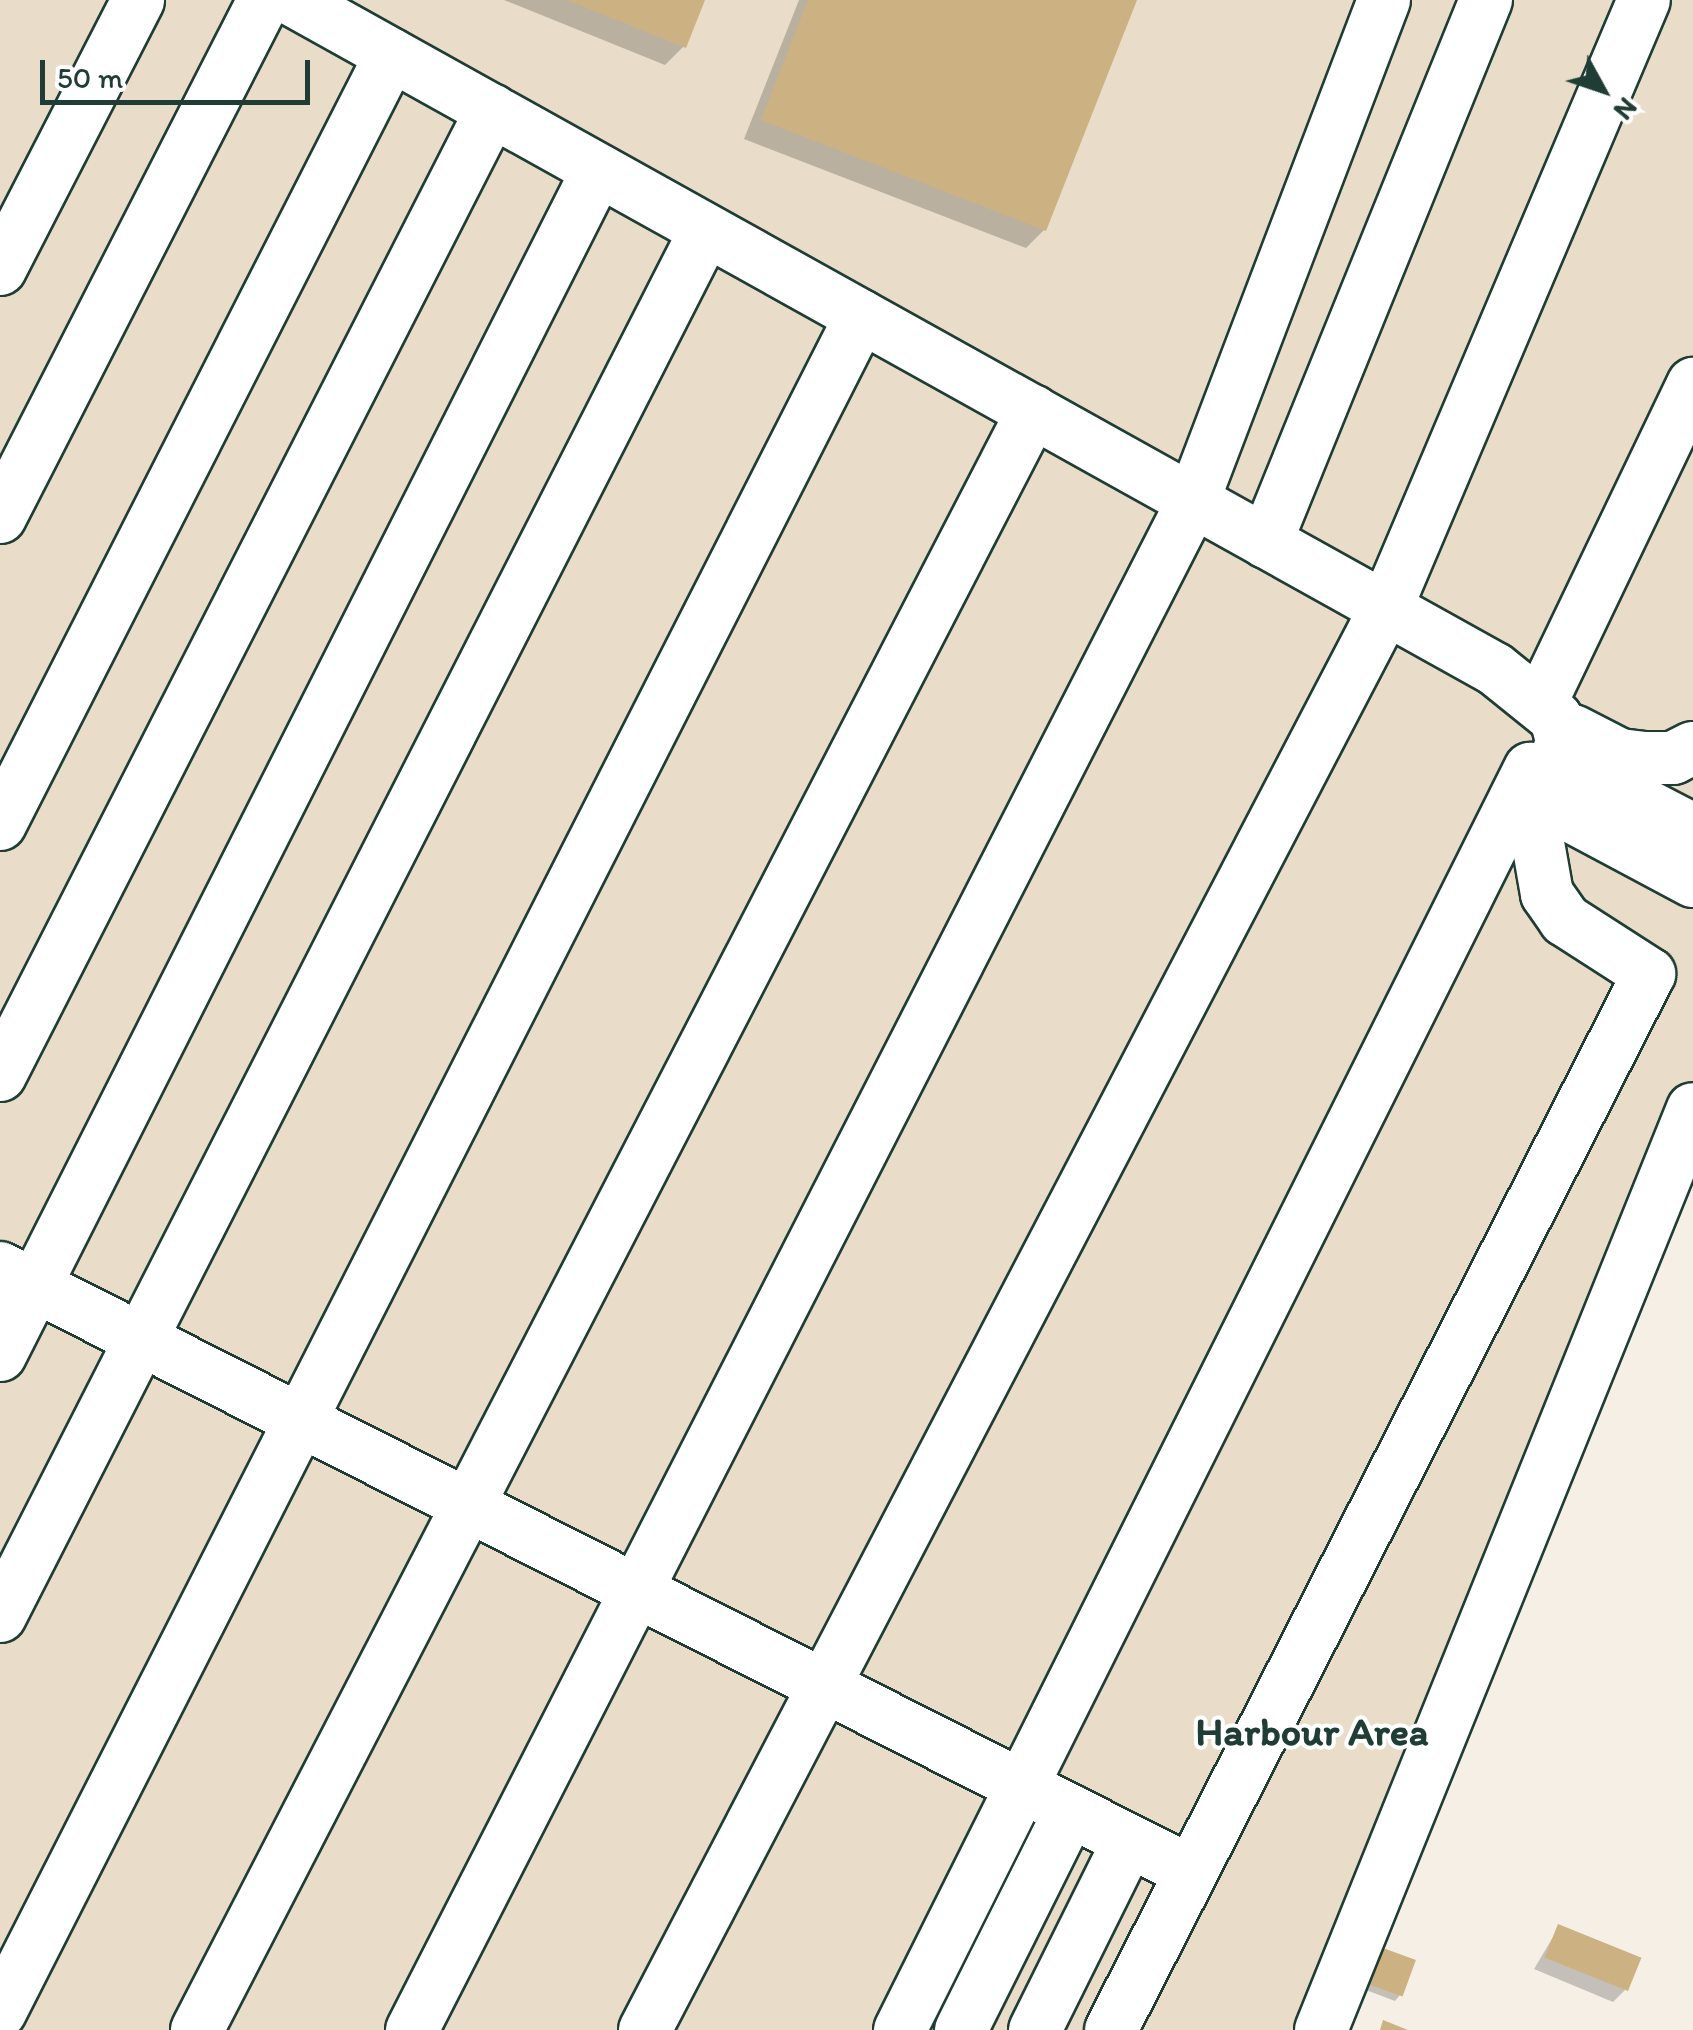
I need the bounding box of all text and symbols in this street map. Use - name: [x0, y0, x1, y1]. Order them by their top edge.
- scale bar: [45, 40, 315, 102]
- north arrow: [1553, 40, 1653, 140]
- text: 50 m: [57, 59, 123, 96]
- text: N: [1607, 91, 1645, 127]
- district label: Harbour Area: [1196, 1707, 1428, 1755]

